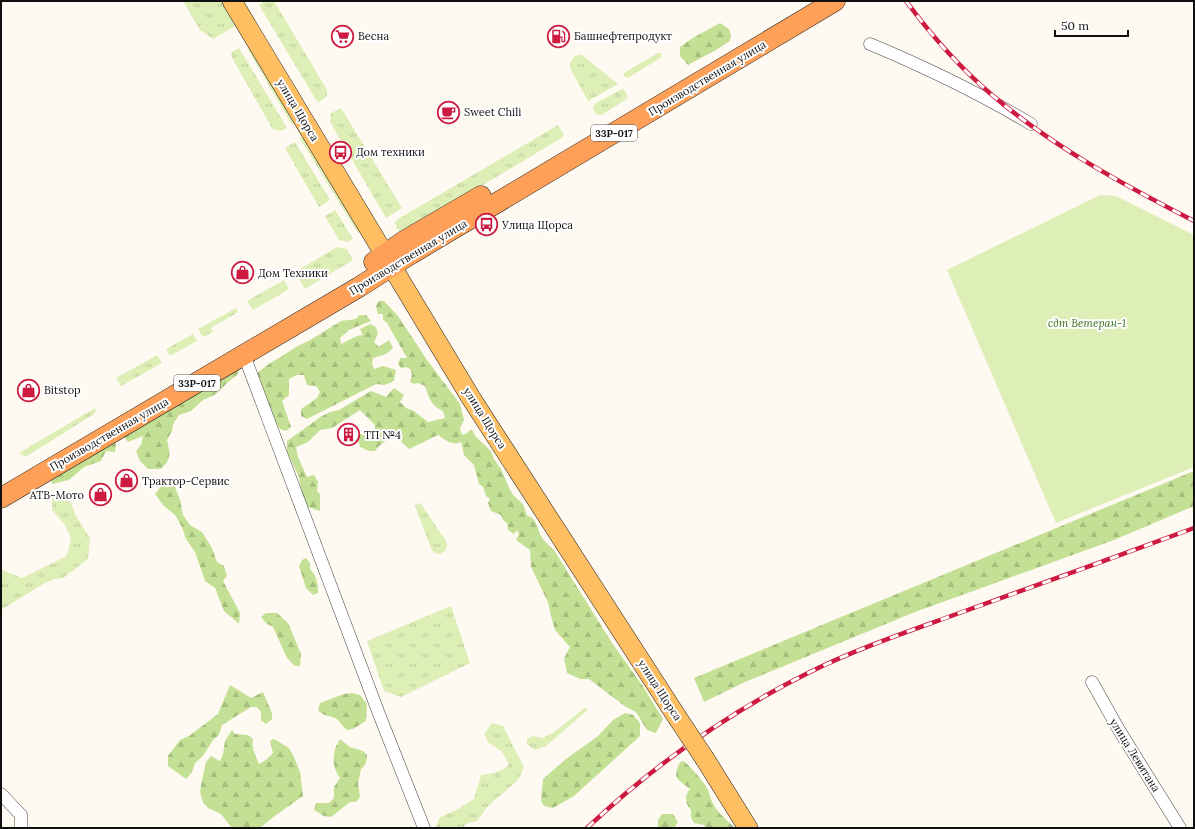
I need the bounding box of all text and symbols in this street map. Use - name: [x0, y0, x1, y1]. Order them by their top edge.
- scale bar: [1055, 12, 1128, 38]
- text: 50 m: [1061, 18, 1089, 33]
- supermarket icon: Весна: [329, 23, 355, 49]
- fuel station icon: Башнефтепродукт: [545, 23, 571, 49]
- place label: Весна: [358, 29, 389, 43]
- place label: Башнефтепродукт: [574, 29, 672, 43]
- street label: Производственная улица: [646, 37, 769, 119]
- street label: улица Щорса: [274, 76, 322, 144]
- cafe icon: Sweet Chili: [436, 99, 462, 125]
- place label: Sweet Chili: [464, 105, 521, 119]
- road number: 33Р-017: [591, 125, 637, 141]
- bus stop icon: Дом техники: [328, 139, 354, 165]
- place label: Дом техники: [356, 145, 425, 159]
- bus stop icon: Улица Щорса: [474, 212, 500, 238]
- street label: Производственная улица: [347, 216, 470, 298]
- place label: Улица Щорса: [501, 218, 573, 232]
- shop icon: Дом Техники: [230, 260, 256, 286]
- place label: Дом Техники: [258, 266, 328, 280]
- park label: сдт Ветеран-1: [1048, 316, 1126, 330]
- road number: 33Р-017: [174, 375, 220, 391]
- shop icon: Bitstop: [16, 377, 42, 403]
- place label: Bitstop: [44, 383, 81, 397]
- street label: улица Щорса: [460, 385, 510, 452]
- street label: Производственная улица: [47, 394, 171, 474]
- building icon: ТП №4: [335, 422, 361, 448]
- place label: ТП №4: [364, 428, 401, 442]
- shop icon: Трактор-Сервис: [113, 468, 139, 494]
- place label: Трактор-Сервис: [142, 474, 230, 488]
- shop icon: АТВ-Мото: [87, 482, 113, 508]
- place label: АТВ-Мото: [29, 488, 84, 502]
- street label: улица Щорса: [635, 657, 685, 723]
- street label: улица Левитана: [1107, 716, 1163, 795]

